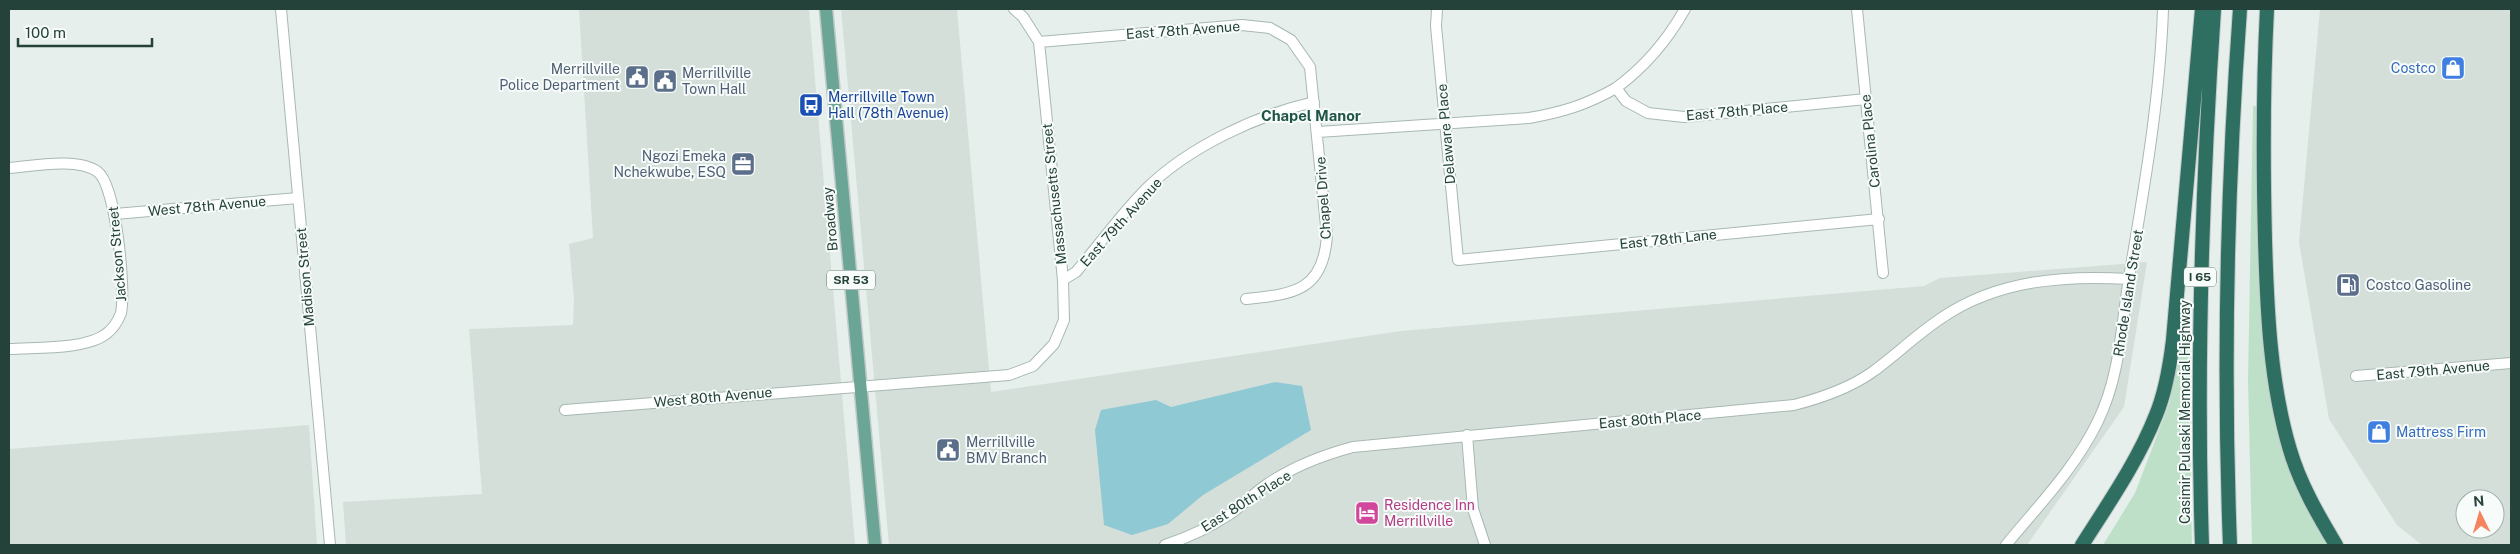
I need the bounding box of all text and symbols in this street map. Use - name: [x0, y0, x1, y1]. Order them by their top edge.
- scale bar: [18, 15, 151, 47]
- street label: East 78th Avenue: [1125, 18, 1241, 42]
- text: 100 m: [25, 24, 66, 41]
- shop icon: Costco: [2440, 55, 2466, 81]
- place label: Costco: [2391, 60, 2436, 76]
- place label: Merrillville Police Department: [499, 61, 620, 93]
- public building icon: Merrillville Police Department: [624, 64, 650, 90]
- place label: Merrillville Town Hall: [682, 65, 751, 97]
- public building icon: Merrillville Town Hall: [652, 68, 678, 94]
- street label: Delaware Place: [1434, 83, 1458, 185]
- place label: Merrillville Town Hall (78th Avenue): [828, 89, 949, 121]
- bus stop icon: Merrillville Town Hall (78th Avenue): [798, 92, 824, 118]
- street label: Carolina Place: [1857, 93, 1883, 188]
- street label: East 78th Place: [1685, 99, 1789, 123]
- district label: Chapel Manor: [1261, 107, 1361, 124]
- street label: Massachusetts Street: [1039, 123, 1069, 265]
- place label: Ngozi Emeka Nchekwube, ESQ: [613, 148, 726, 180]
- office icon: Ngozi Emeka Nchekwube, ESQ: [730, 151, 756, 177]
- street label: Chapel Drive: [1312, 156, 1334, 240]
- street label: East 79th Avenue: [1077, 174, 1165, 270]
- street label: Broadway: [819, 186, 841, 252]
- street label: West 78th Avenue: [147, 193, 267, 219]
- street label: Jackson Street: [105, 206, 129, 302]
- street label: East 78th Lane: [1619, 226, 1718, 252]
- street label: Madison Street: [293, 227, 317, 327]
- street label: Rhode Island Street: [2110, 228, 2146, 358]
- road number: I 65: [2184, 268, 2216, 286]
- road number: SR 53: [827, 270, 875, 290]
- fuel station icon: Costco Gasoline: [2335, 272, 2361, 298]
- place label: Costco Gasoline: [2366, 277, 2471, 293]
- street label: Casimir Pulaski Memorial Highway: [2177, 299, 2193, 524]
- street label: East 79th Avenue: [2376, 357, 2491, 383]
- street label: West 80th Avenue: [653, 384, 773, 410]
- street label: East 80th Place: [1598, 407, 1702, 431]
- shop icon: Mattress Firm: [2366, 419, 2392, 445]
- place label: Mattress Firm: [2396, 424, 2486, 440]
- place label: Merrillville BMV Branch: [966, 434, 1047, 466]
- public building icon: Merrillville BMV Branch: [935, 437, 961, 463]
- street label: East 80th Place: [1198, 467, 1294, 535]
- north arrow: [2455, 489, 2505, 539]
- text: N: [2473, 493, 2485, 509]
- place label: Residence Inn Merrillville: [1384, 497, 1475, 529]
- hotel icon: Residence Inn Merrillville: [1354, 500, 1380, 526]

